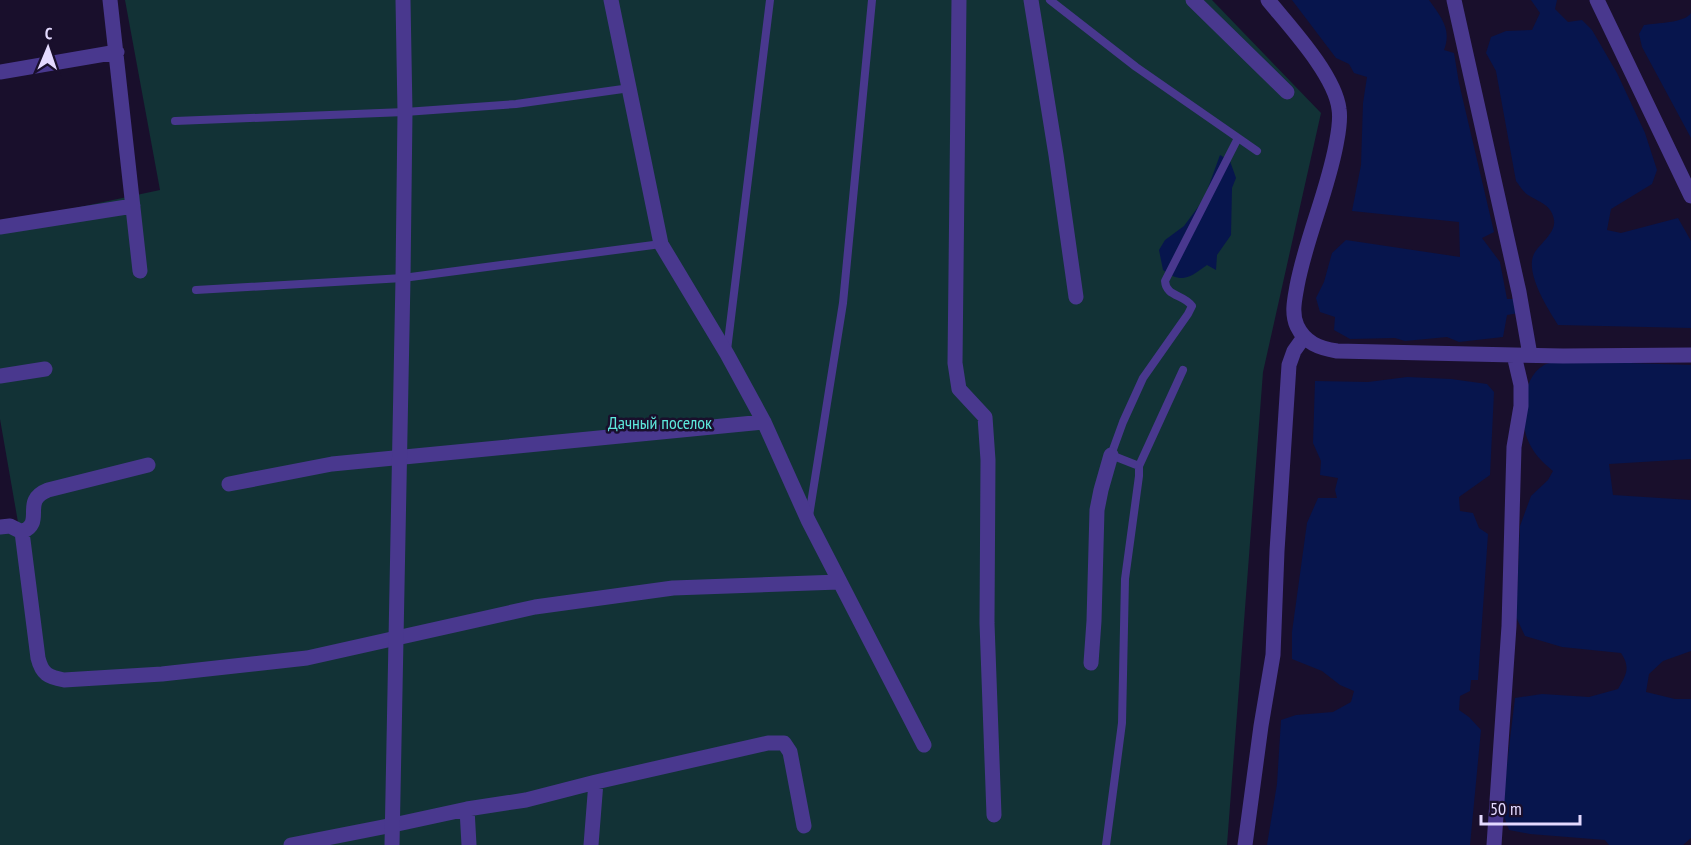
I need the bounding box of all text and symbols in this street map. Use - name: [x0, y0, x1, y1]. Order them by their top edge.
- north arrow: [18, 18, 78, 78]
- text: С: [45, 23, 53, 43]
- park label: Дачный поселок: [608, 411, 712, 434]
- scale bar: [1481, 788, 1580, 826]
- text: 50 m: [1490, 797, 1522, 820]

